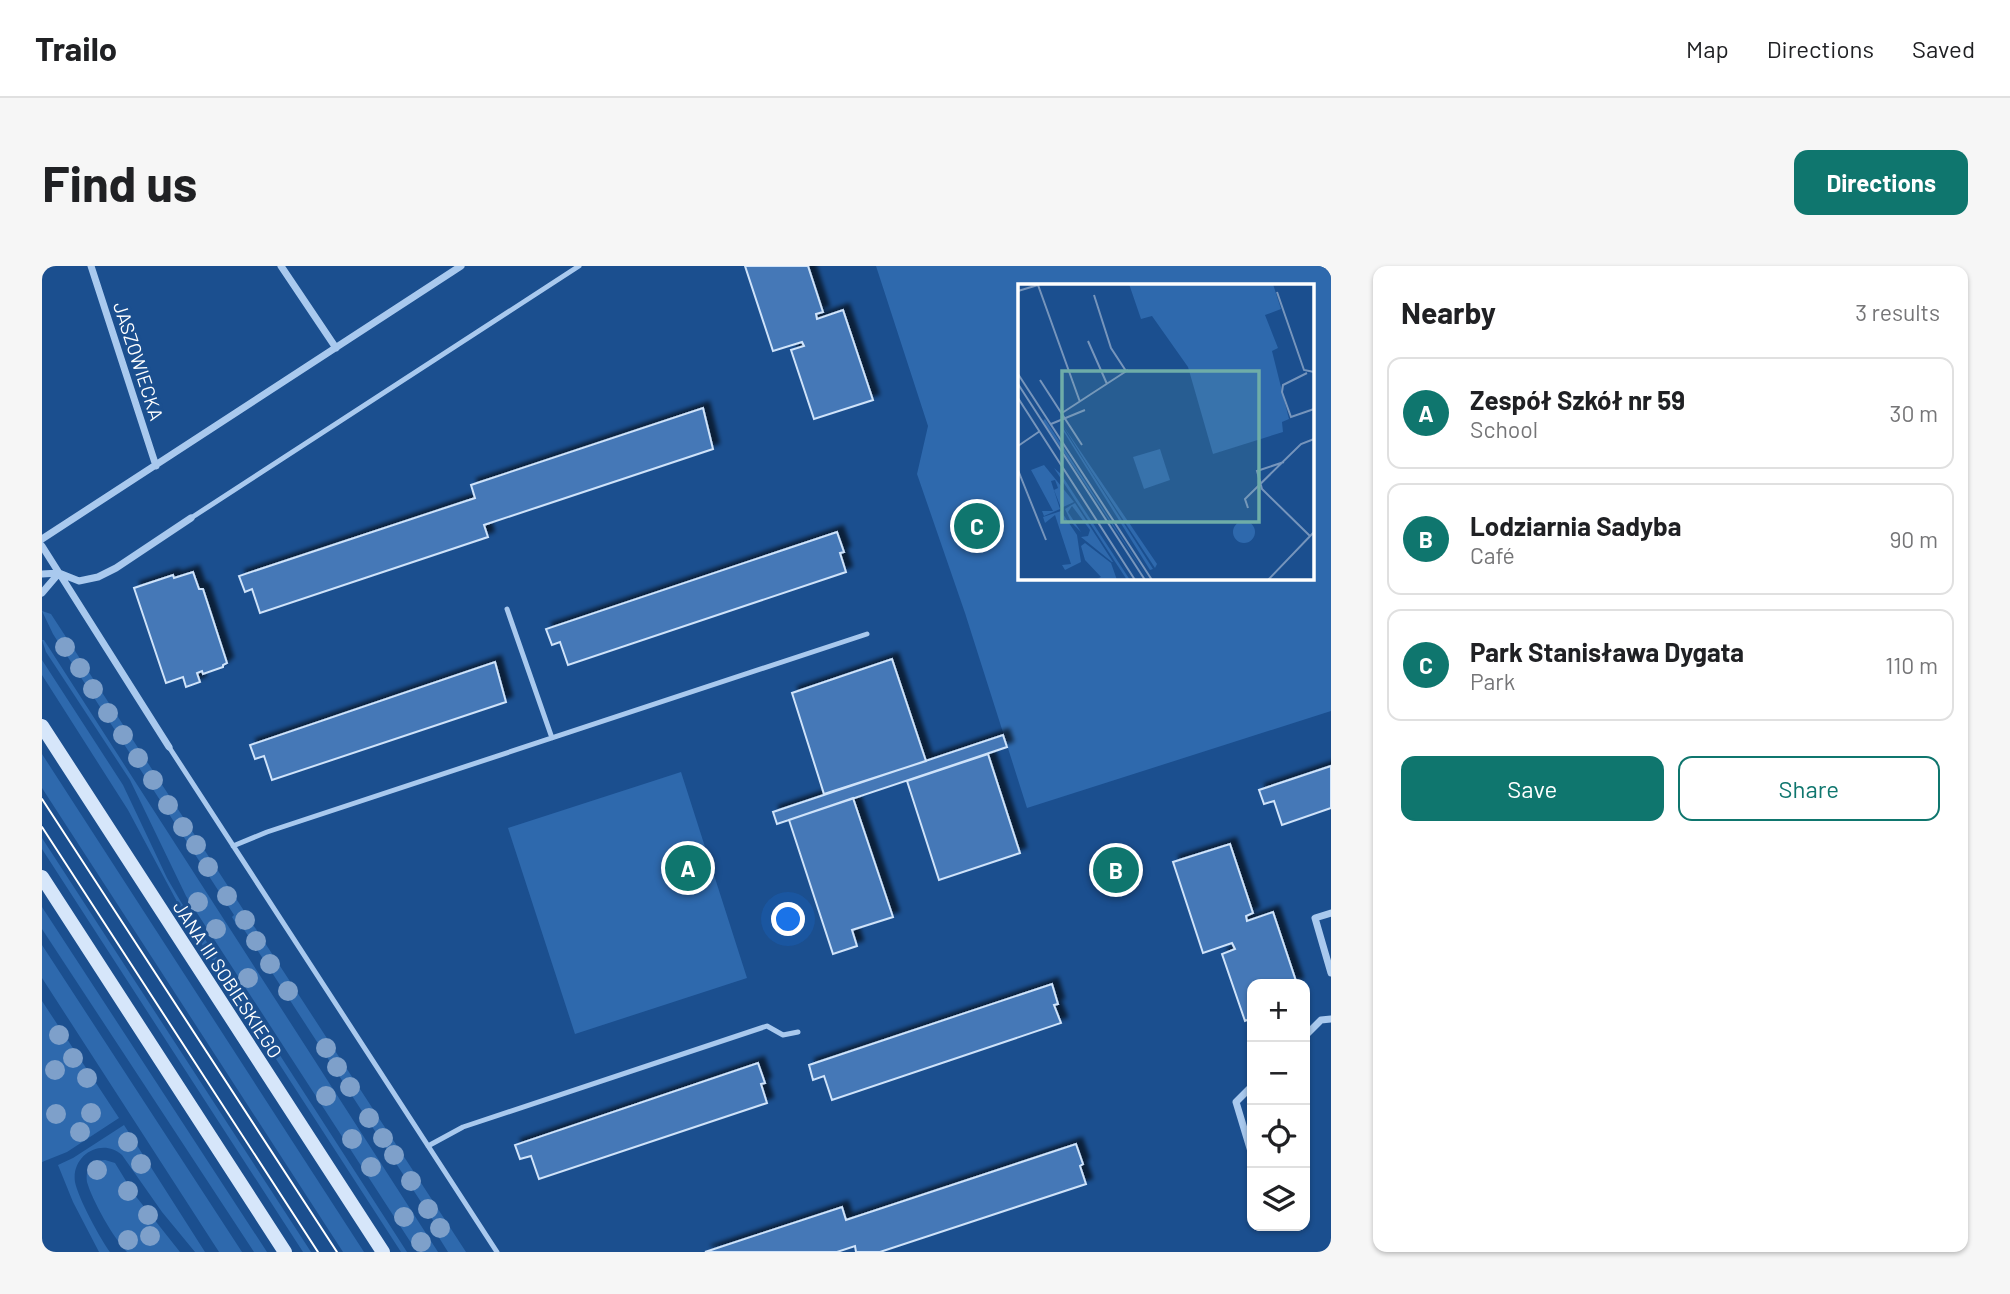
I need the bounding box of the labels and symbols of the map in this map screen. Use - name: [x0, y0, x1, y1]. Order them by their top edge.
- inset map: [1018, 284, 1314, 579]
- street label: JASZOWIECKA: [109, 299, 169, 423]
- pin: C: [954, 500, 1000, 552]
- pin: A: [665, 842, 711, 894]
- pin: B: [1093, 844, 1139, 896]
- street label: JANA III SOBIESKIEGO: [169, 896, 287, 1062]
- your location: [771, 902, 805, 936]

